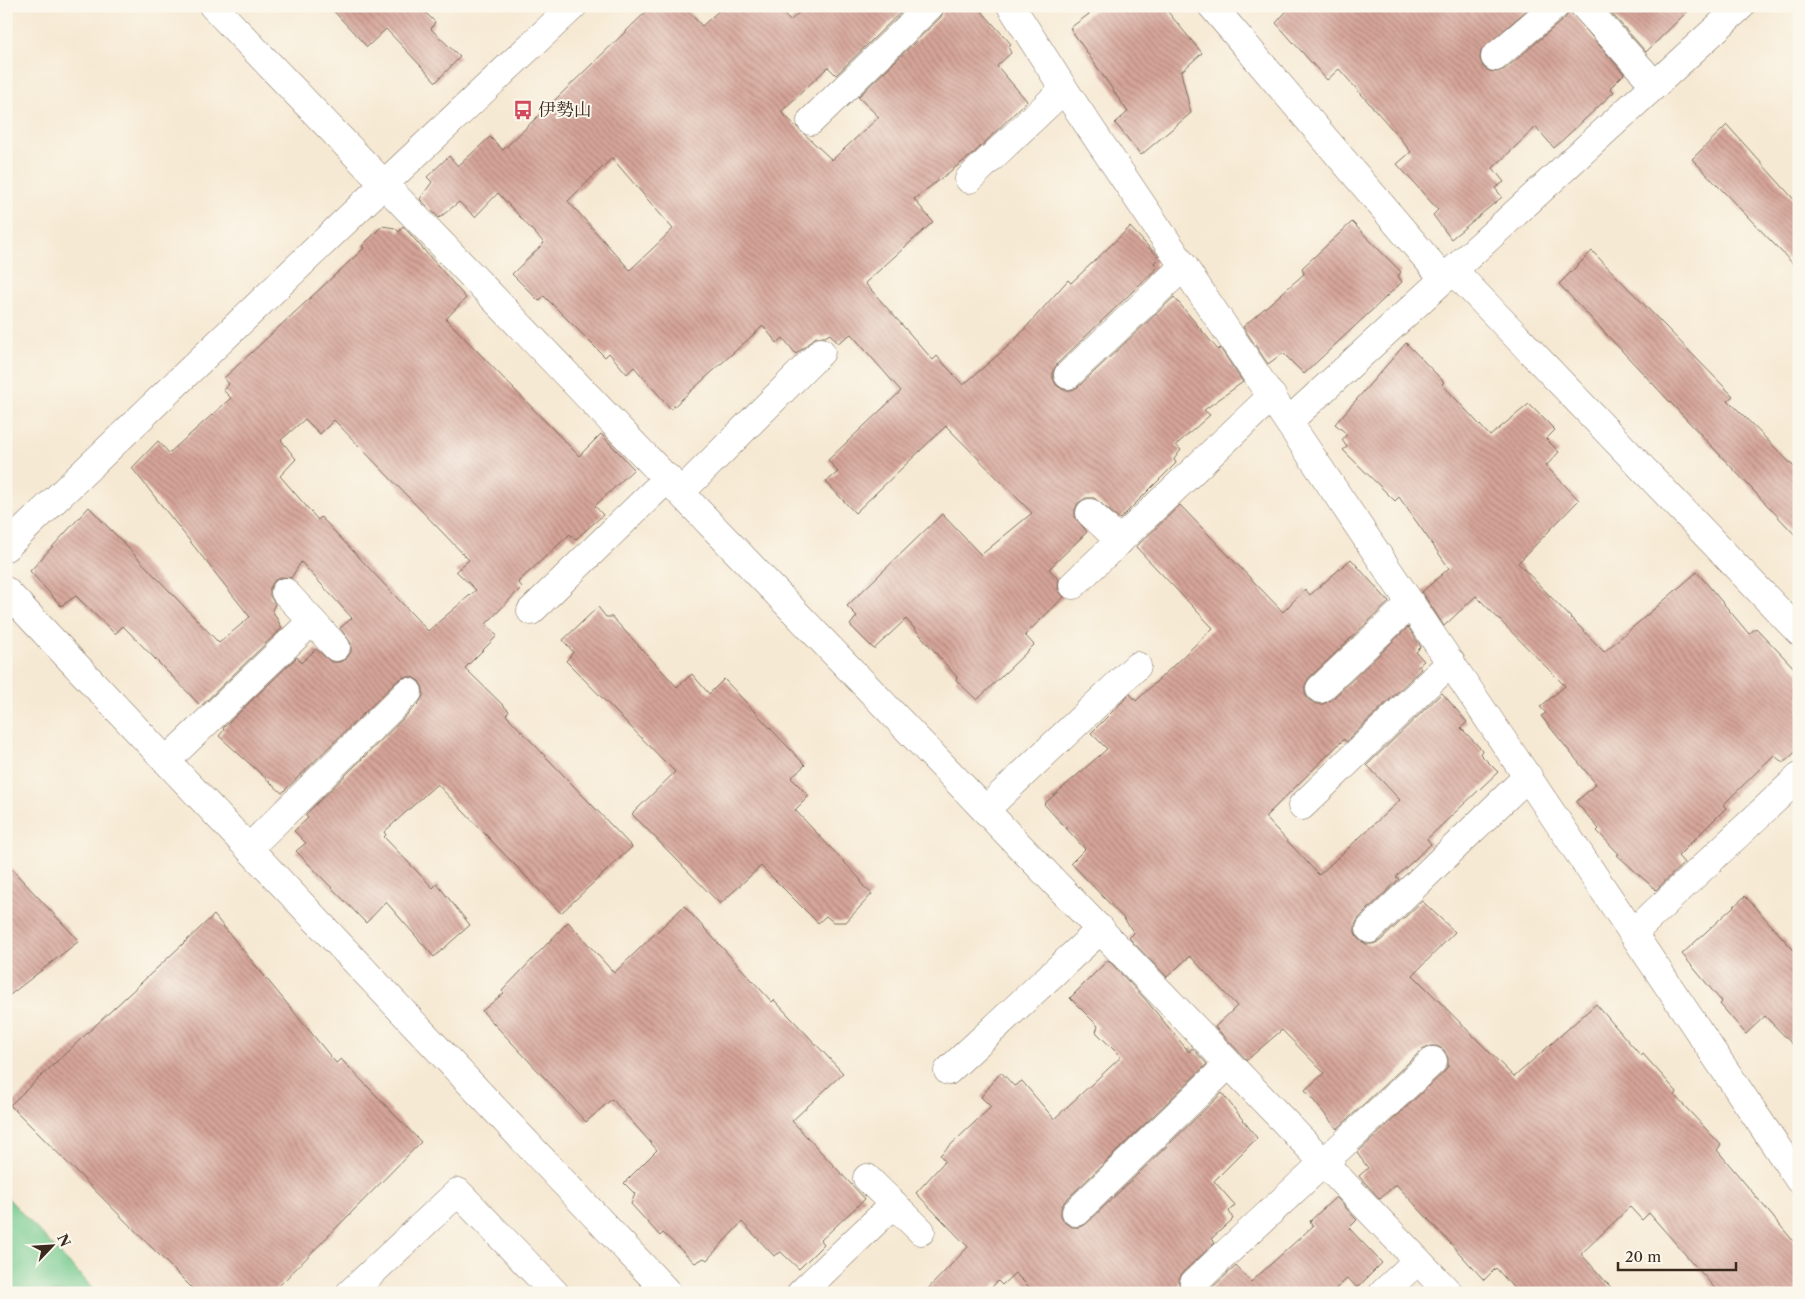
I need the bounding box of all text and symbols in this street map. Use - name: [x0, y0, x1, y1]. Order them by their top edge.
- bus stop icon: 伊勢山: [512, 99, 534, 121]
- place label: 伊勢山: [538, 99, 592, 121]
- north arrow: [28, 1222, 78, 1272]
- text: N: [53, 1231, 75, 1250]
- scale bar: [1618, 1239, 1735, 1271]
- text: 20 m: [1625, 1247, 1661, 1266]

